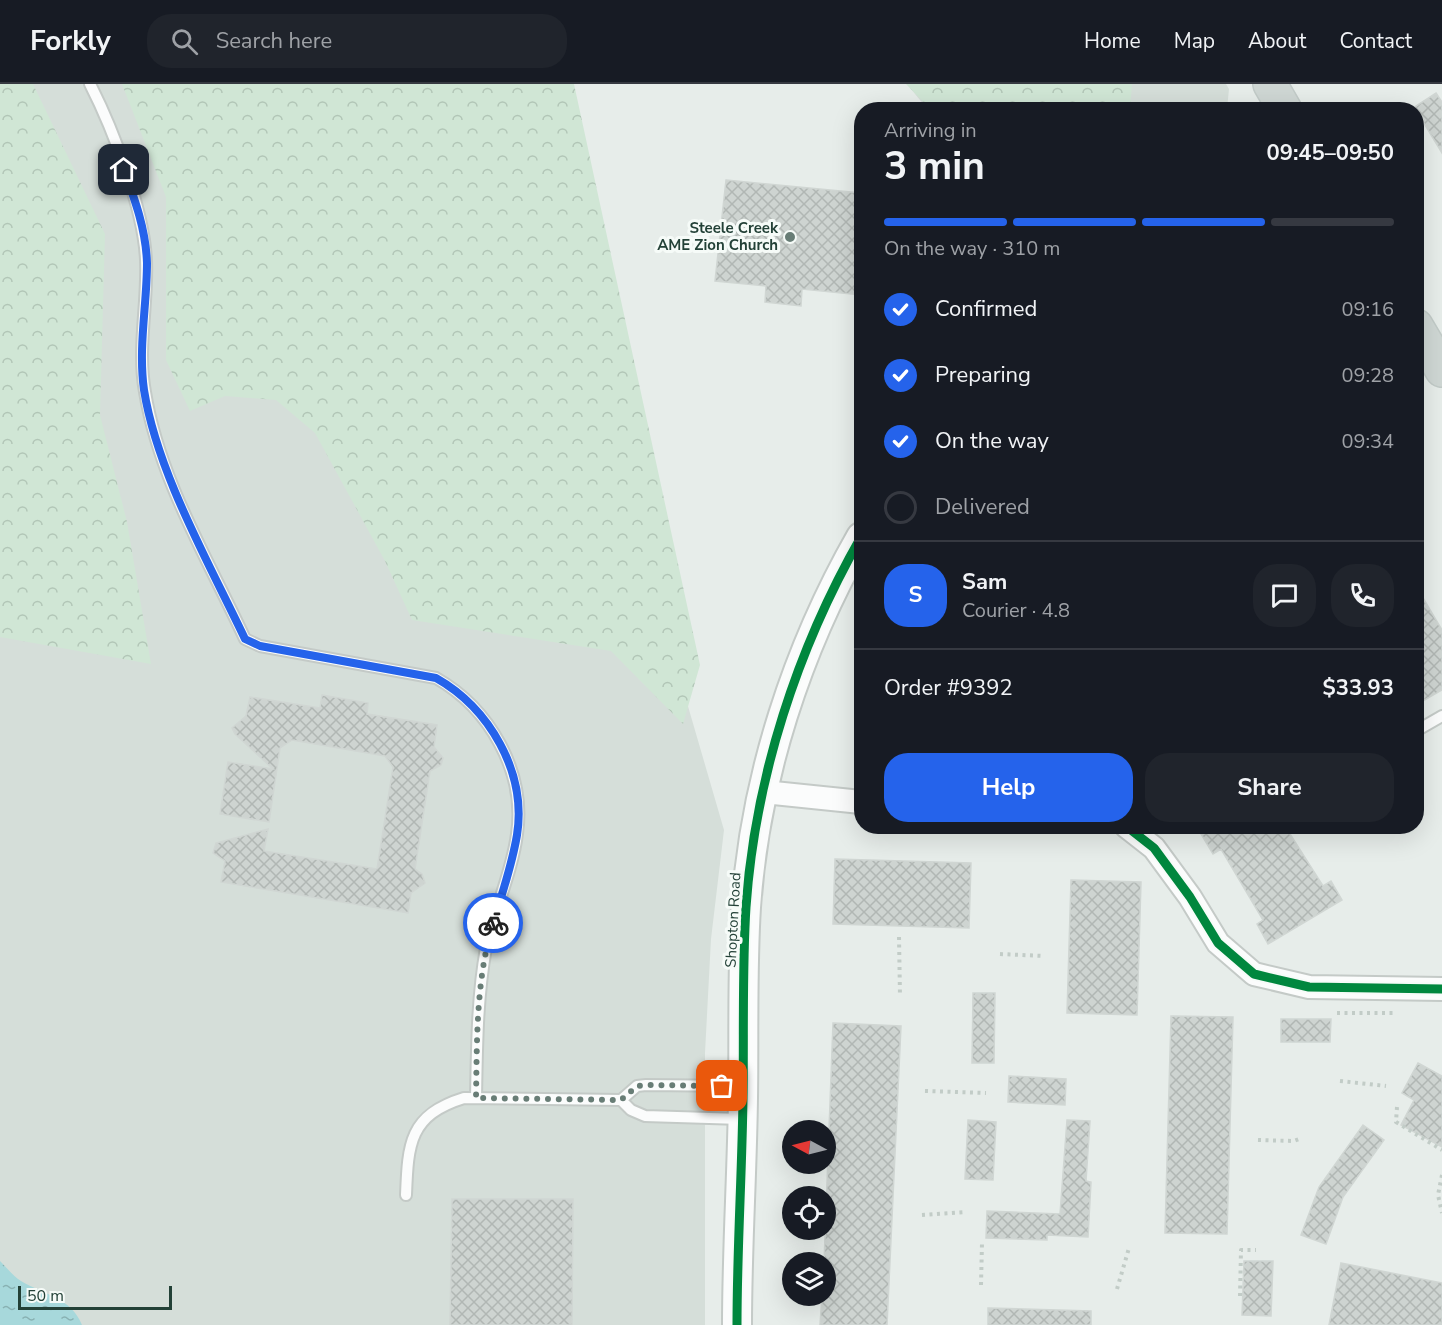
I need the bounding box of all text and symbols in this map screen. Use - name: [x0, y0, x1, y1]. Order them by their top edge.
- search box: [147, 14, 567, 68]
- text: Forkly: [30, 22, 111, 60]
- icon: search: [168, 25, 201, 58]
- text: Search here: [216, 26, 332, 56]
- text: Home: [1084, 27, 1141, 55]
- text: Map: [1174, 27, 1215, 55]
- text: About: [1248, 27, 1306, 55]
- text: Contact: [1339, 27, 1412, 55]
- text: Arriving in: [884, 117, 977, 144]
- text: 09:45–09:50: [1266, 138, 1394, 168]
- text: 3 min: [884, 140, 985, 193]
- pin: [98, 144, 149, 195]
- icon: home: [107, 153, 140, 186]
- place label: Steele Creek AME Zion Church: [657, 218, 779, 255]
- marker: Steele Creek AME Zion Church: [783, 230, 797, 244]
- text: On the way · 310 m: [884, 235, 1060, 262]
- icon: check: [884, 293, 917, 326]
- text: Confirmed: [935, 294, 1037, 324]
- text: 09:16: [1341, 296, 1394, 323]
- icon: check: [884, 359, 917, 392]
- text: Preparing: [935, 360, 1031, 390]
- text: 09:28: [1341, 362, 1394, 389]
- icon: check: [884, 425, 917, 458]
- text: On the way: [935, 426, 1049, 456]
- text: 09:34: [1341, 428, 1394, 455]
- text: Delivered: [935, 492, 1030, 522]
- button: chat: [1253, 564, 1316, 627]
- button: phone: [1331, 564, 1394, 627]
- text: Sam: [962, 567, 1007, 597]
- text: S: [909, 580, 922, 610]
- text: Courier · 4.8: [962, 597, 1070, 624]
- text: Order #9392: [884, 673, 1013, 703]
- text: $33.93: [1323, 673, 1394, 703]
- button: Help: [884, 753, 1133, 822]
- button: Share: [1145, 753, 1394, 822]
- street label: Shopton Road: [721, 872, 745, 968]
- courier: [463, 893, 523, 953]
- icon: bike: [477, 907, 510, 940]
- pin: [696, 1060, 747, 1111]
- icon: bag: [705, 1069, 738, 1102]
- north arrow: [782, 1120, 836, 1174]
- map controls: [782, 1120, 836, 1306]
- button: locate: [782, 1186, 836, 1240]
- button: layers: [782, 1252, 836, 1306]
- scale bar: [18, 1283, 172, 1310]
- text: 50 m: [27, 1285, 64, 1307]

